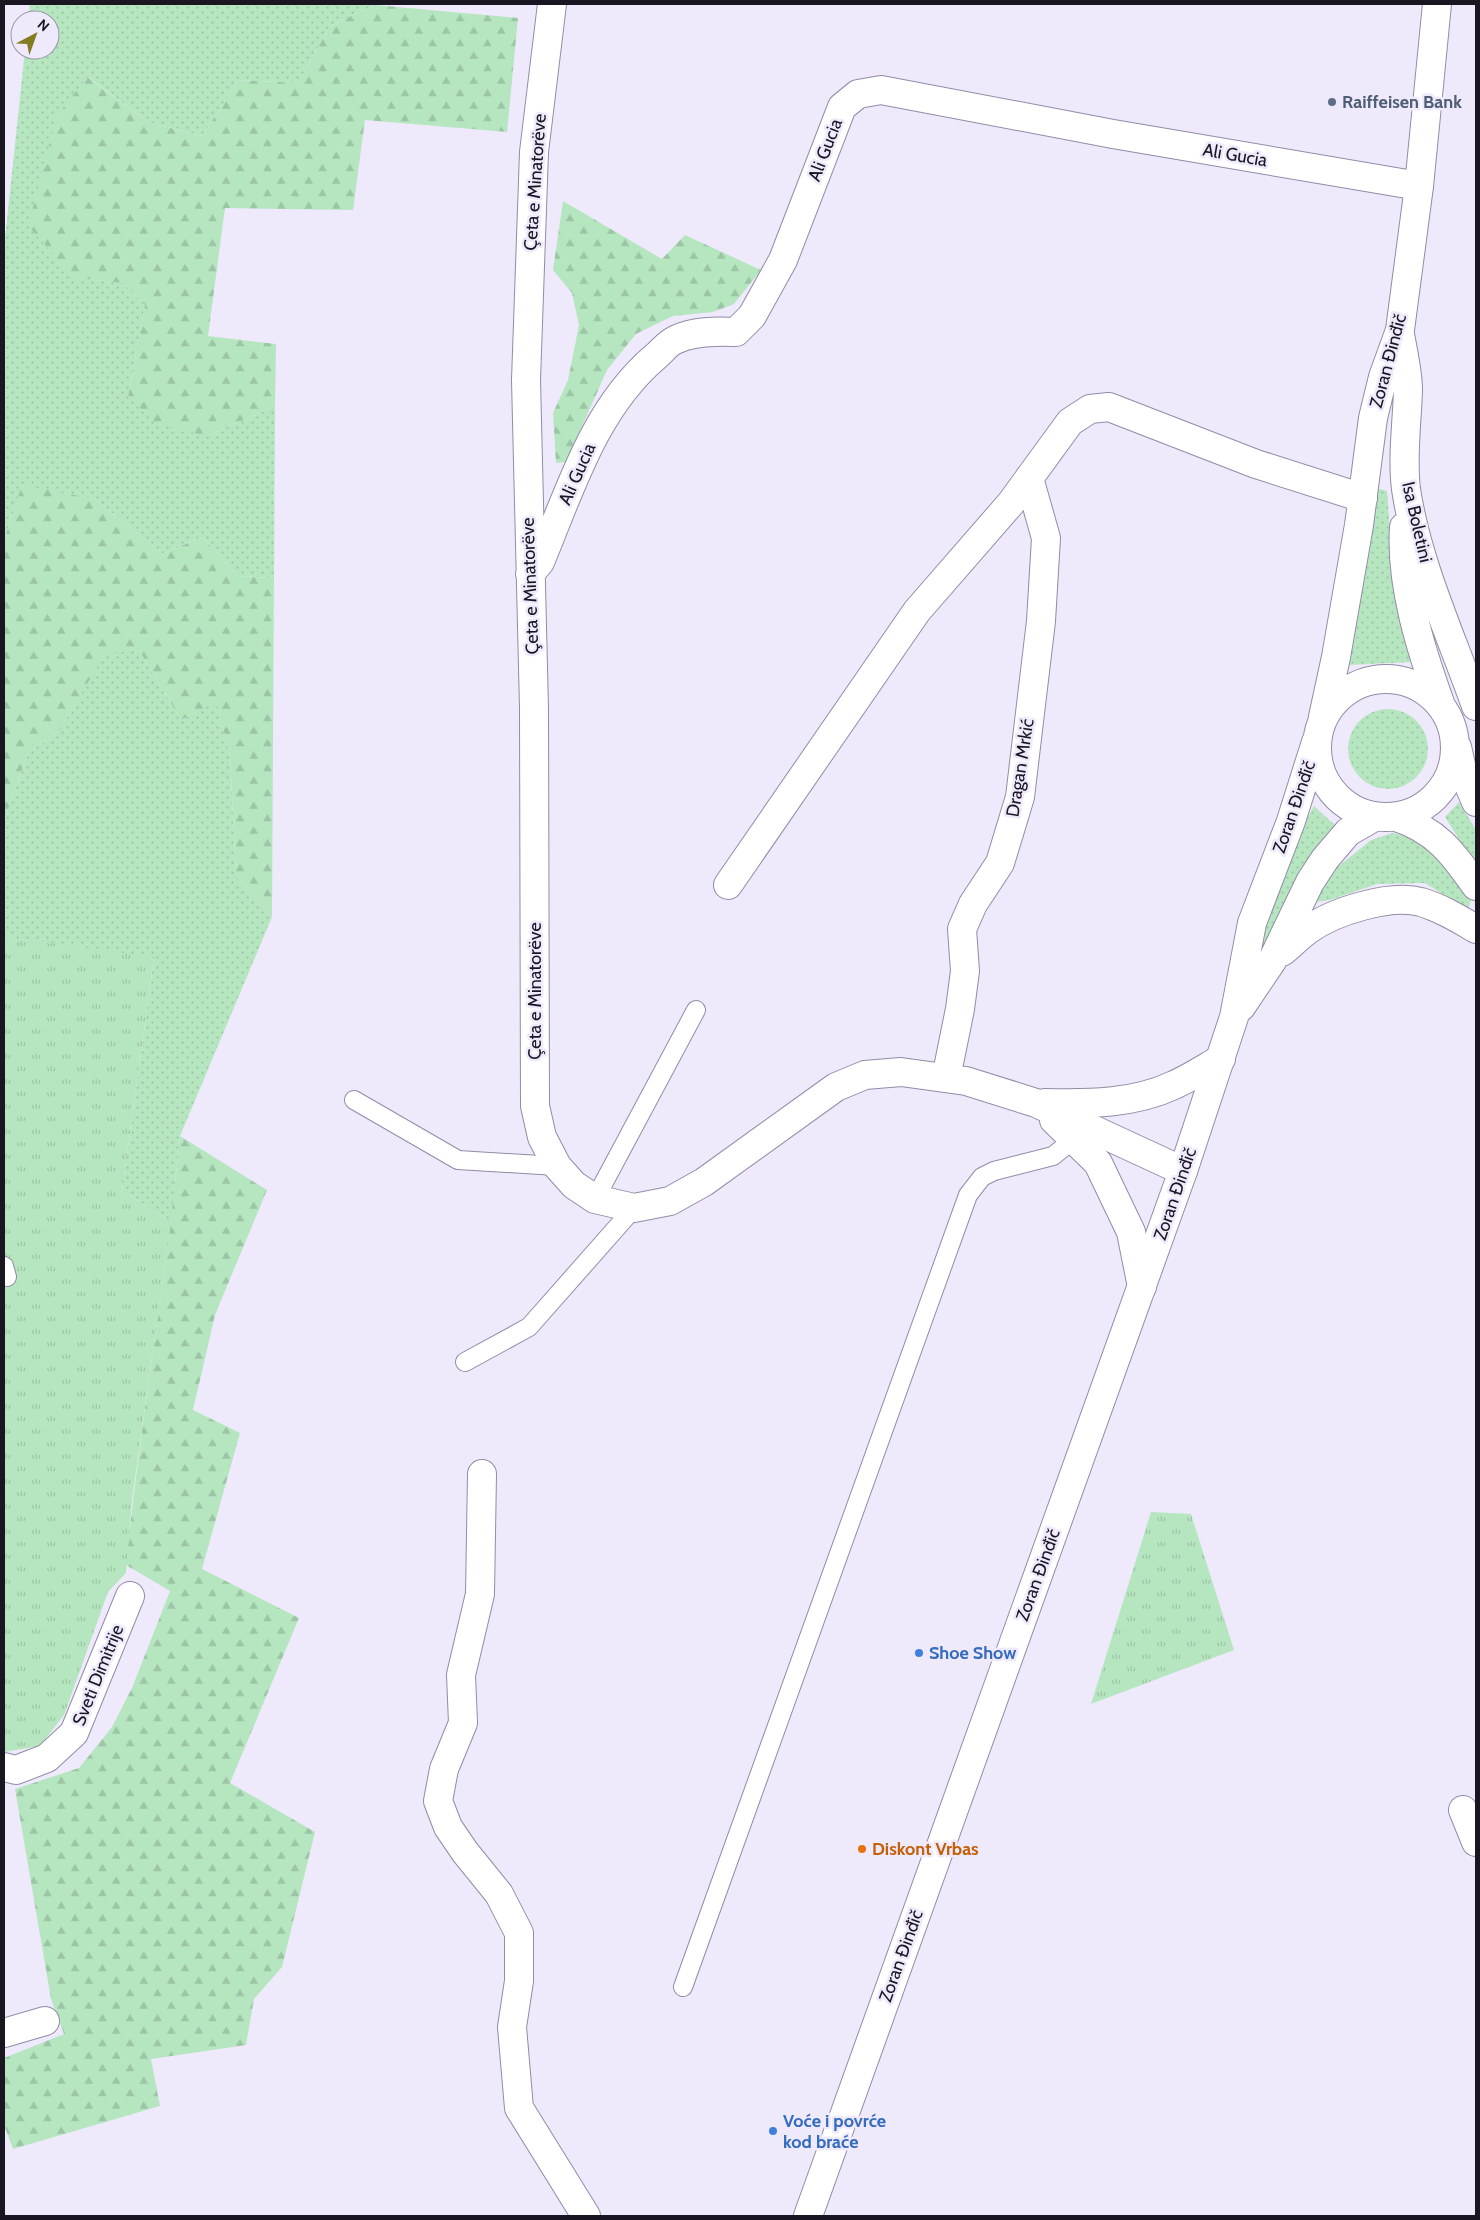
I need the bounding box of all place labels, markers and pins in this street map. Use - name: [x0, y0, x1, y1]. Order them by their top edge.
- place label: Raiffeisen Bank: [1342, 91, 1462, 113]
- marker: Raiffeisen Bank: [1326, 96, 1338, 108]
- place label: Shoe Show: [929, 1642, 1016, 1664]
- marker: Shoe Show: [913, 1647, 925, 1659]
- place label: Diskont Vrbas: [872, 1838, 979, 1860]
- marker: Diskont Vrbas: [856, 1843, 868, 1855]
- place label: Voće i povrće kod braće: [783, 2110, 886, 2153]
- marker: Voće i povrće kod braće: [767, 2125, 779, 2137]

